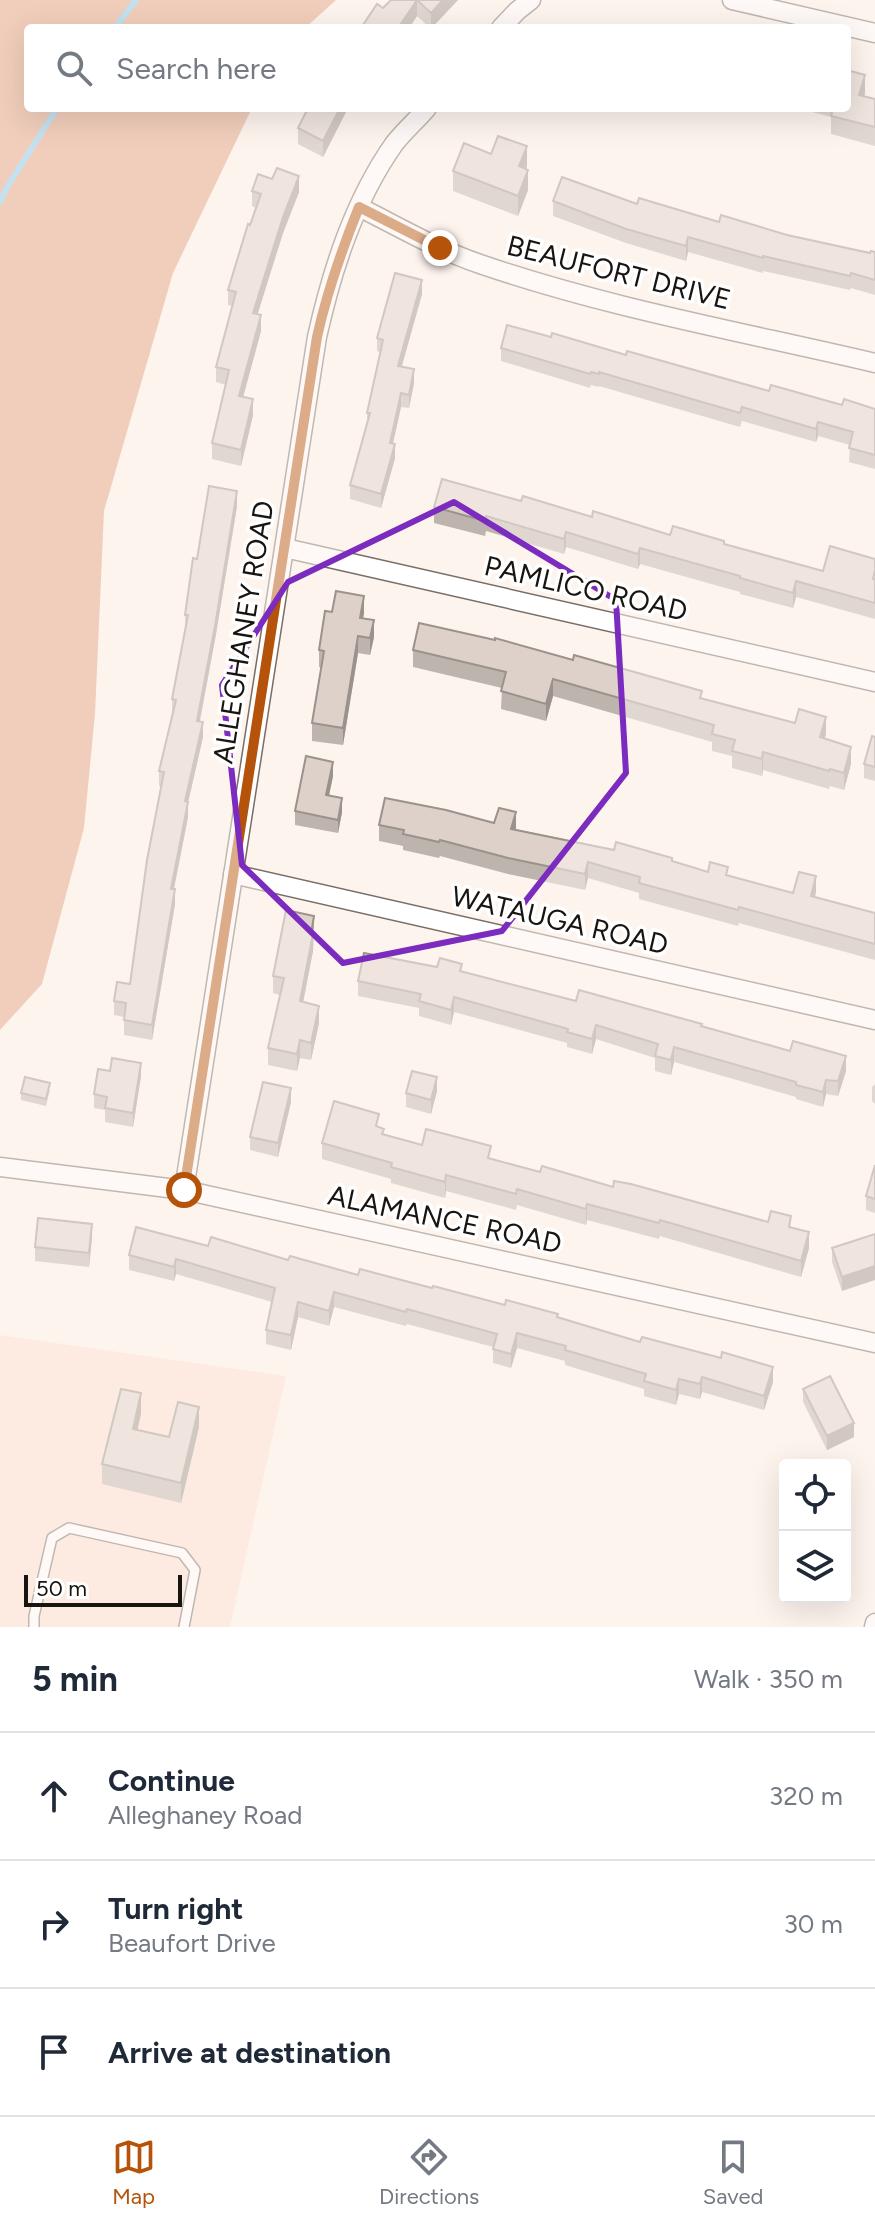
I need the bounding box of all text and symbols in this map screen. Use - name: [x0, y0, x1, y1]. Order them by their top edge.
- search box: [24, 24, 851, 112]
- icon: search: [52, 46, 96, 90]
- text: Search here: [116, 50, 276, 87]
- street label: BEAUFORT DRIVE: [504, 228, 734, 316]
- route end: [422, 230, 458, 266]
- street label: ALLEGHANEY ROAD: [205, 498, 281, 766]
- street label: PAMLICO ROAD: [481, 548, 691, 628]
- street label: WATAUGA ROAD: [448, 879, 672, 961]
- route start: [166, 1172, 202, 1208]
- street label: ALAMANCE ROAD: [325, 1178, 565, 1260]
- map controls: [779, 1459, 851, 1603]
- button: locate: [779, 1459, 851, 1531]
- button: layers: [779, 1531, 851, 1603]
- scale bar: [24, 1571, 182, 1607]
- text: 50 m: [36, 1575, 87, 1602]
- text: 5 min: [32, 1659, 118, 1700]
- text: Walk · 350 m: [694, 1663, 843, 1695]
- text: Continue: [108, 1762, 235, 1799]
- icon: ahead: [32, 1774, 76, 1818]
- text: 320 m: [769, 1780, 843, 1812]
- text: Alleghaney Road: [108, 1799, 303, 1831]
- text: Turn right: [108, 1890, 243, 1927]
- icon: right: [32, 1902, 76, 1946]
- text: 30 m: [784, 1908, 843, 1940]
- text: Beaufort Drive: [108, 1927, 276, 1959]
- icon: arrive: [32, 2030, 76, 2074]
- text: Arrive at destination: [108, 2034, 391, 2071]
- tab: Map: [112, 2135, 156, 2210]
- tab: Directions: [379, 2135, 479, 2210]
- tab: Saved: [703, 2135, 763, 2210]

